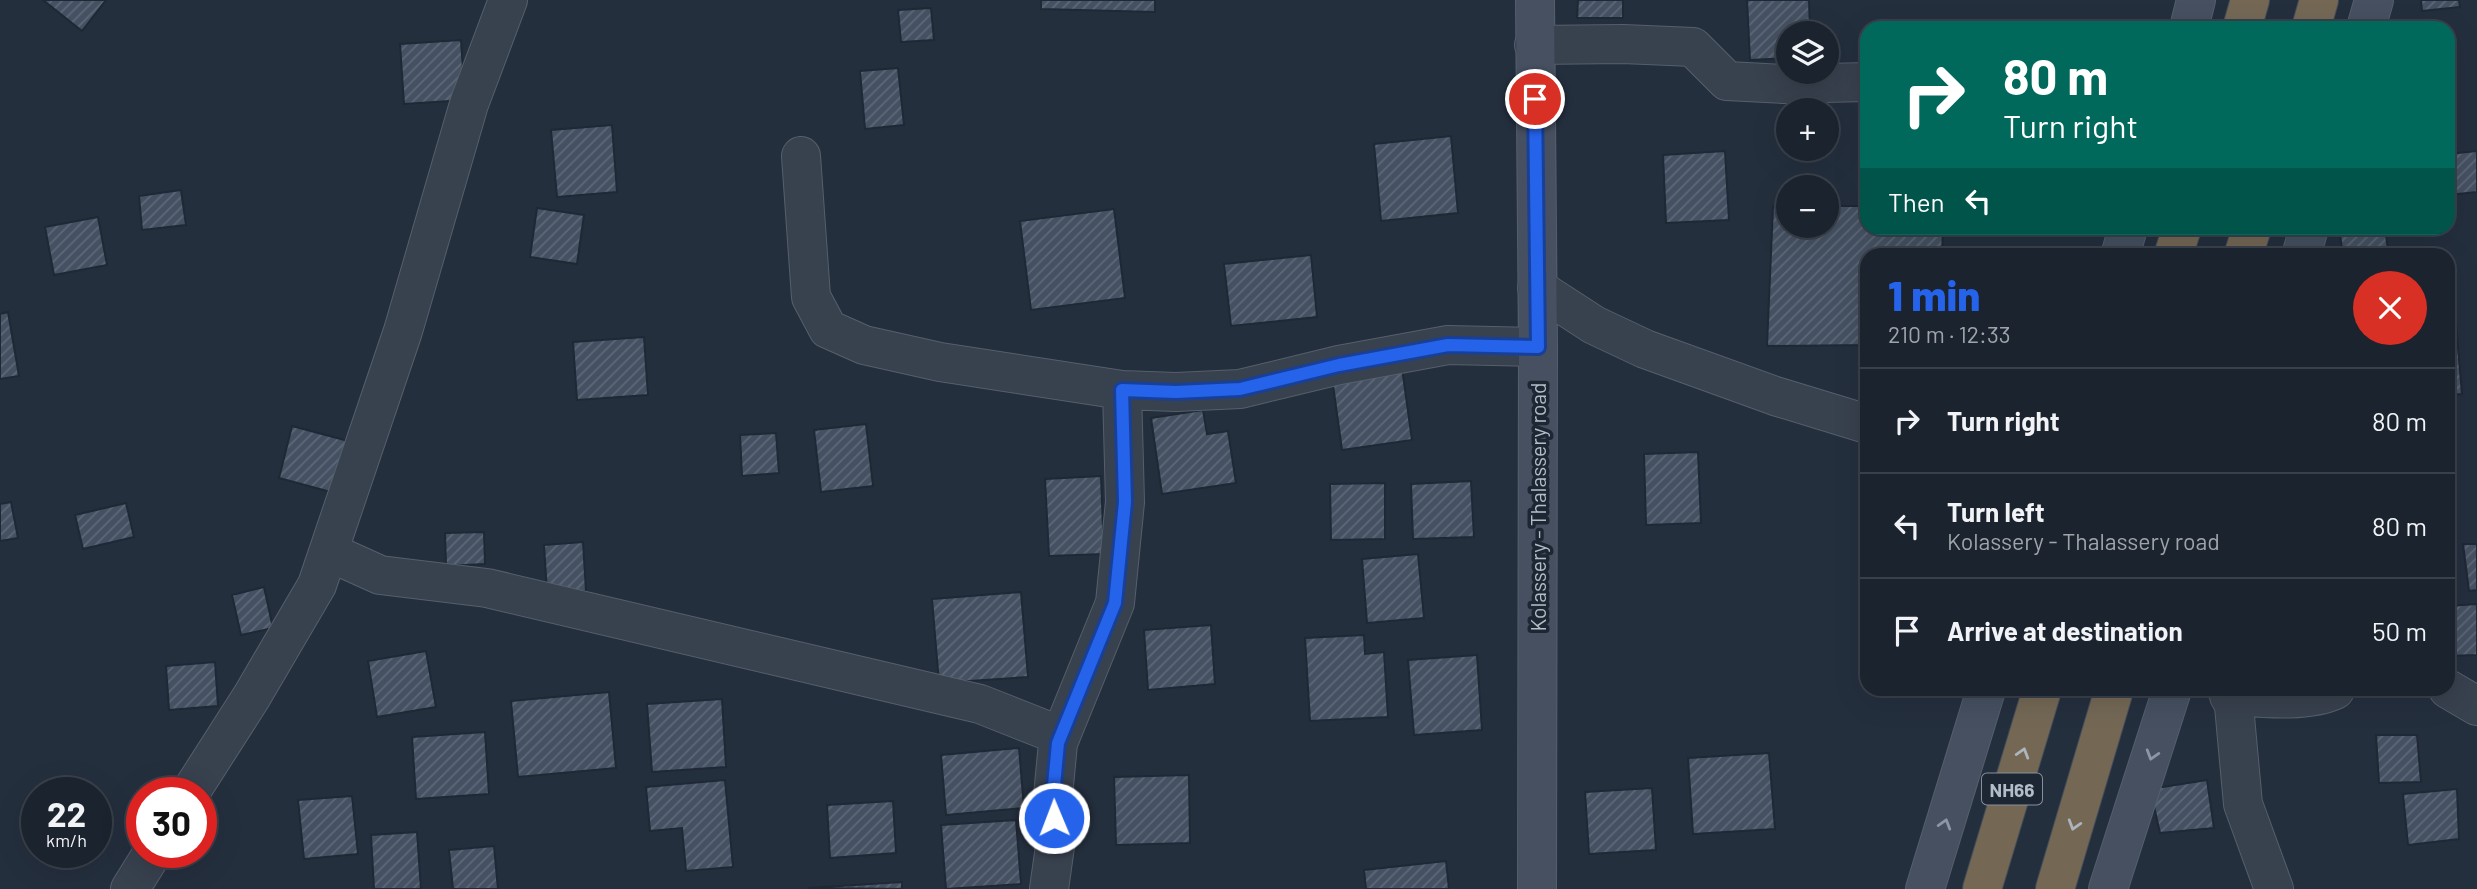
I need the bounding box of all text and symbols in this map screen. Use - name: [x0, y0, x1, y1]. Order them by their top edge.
- map controls: [1776, 21, 1839, 238]
- button: layers: [1776, 21, 1839, 84]
- text: 80 m: [2003, 46, 2108, 105]
- icon: right: [1888, 49, 1979, 140]
- pin: [1505, 69, 1565, 129]
- icon: arrive: [1516, 80, 1554, 118]
- button: +: [1776, 98, 1839, 161]
- text: Turn right: [2003, 106, 2138, 144]
- button: −: [1776, 175, 1839, 238]
- icon: left: [1959, 182, 1997, 220]
- text: Then: [1888, 186, 1945, 217]
- text: 1 min: [1888, 269, 1980, 319]
- button: close: [2353, 271, 2427, 345]
- text: 210 m · 12:33: [1888, 320, 2011, 348]
- street label: Kolassery - Thalassery road: [1525, 382, 1550, 632]
- icon: right: [1888, 402, 1926, 440]
- text: Turn right: [1947, 405, 2060, 436]
- text: 80 m: [2372, 405, 2427, 436]
- text: Turn left: [1947, 496, 2045, 527]
- icon: left: [1888, 507, 1926, 545]
- text: 80 m: [2372, 510, 2427, 541]
- text: Kolassery - Thalassery road: [1947, 527, 2220, 555]
- icon: arrive: [1888, 612, 1926, 650]
- text: Arrive at destination: [1947, 615, 2183, 646]
- text: 50 m: [2372, 615, 2427, 646]
- one-way arrow: [2014, 748, 2029, 760]
- one-way arrow: [2145, 749, 2160, 761]
- road number: NH66: [1982, 774, 2042, 804]
- speed limit sign: 30: [126, 777, 217, 868]
- position arrow: [1017, 781, 1091, 855]
- text: 22: [47, 792, 86, 834]
- one-way arrow: [1936, 818, 1951, 830]
- one-way arrow: [2067, 819, 2082, 831]
- text: km/h: [46, 829, 87, 851]

